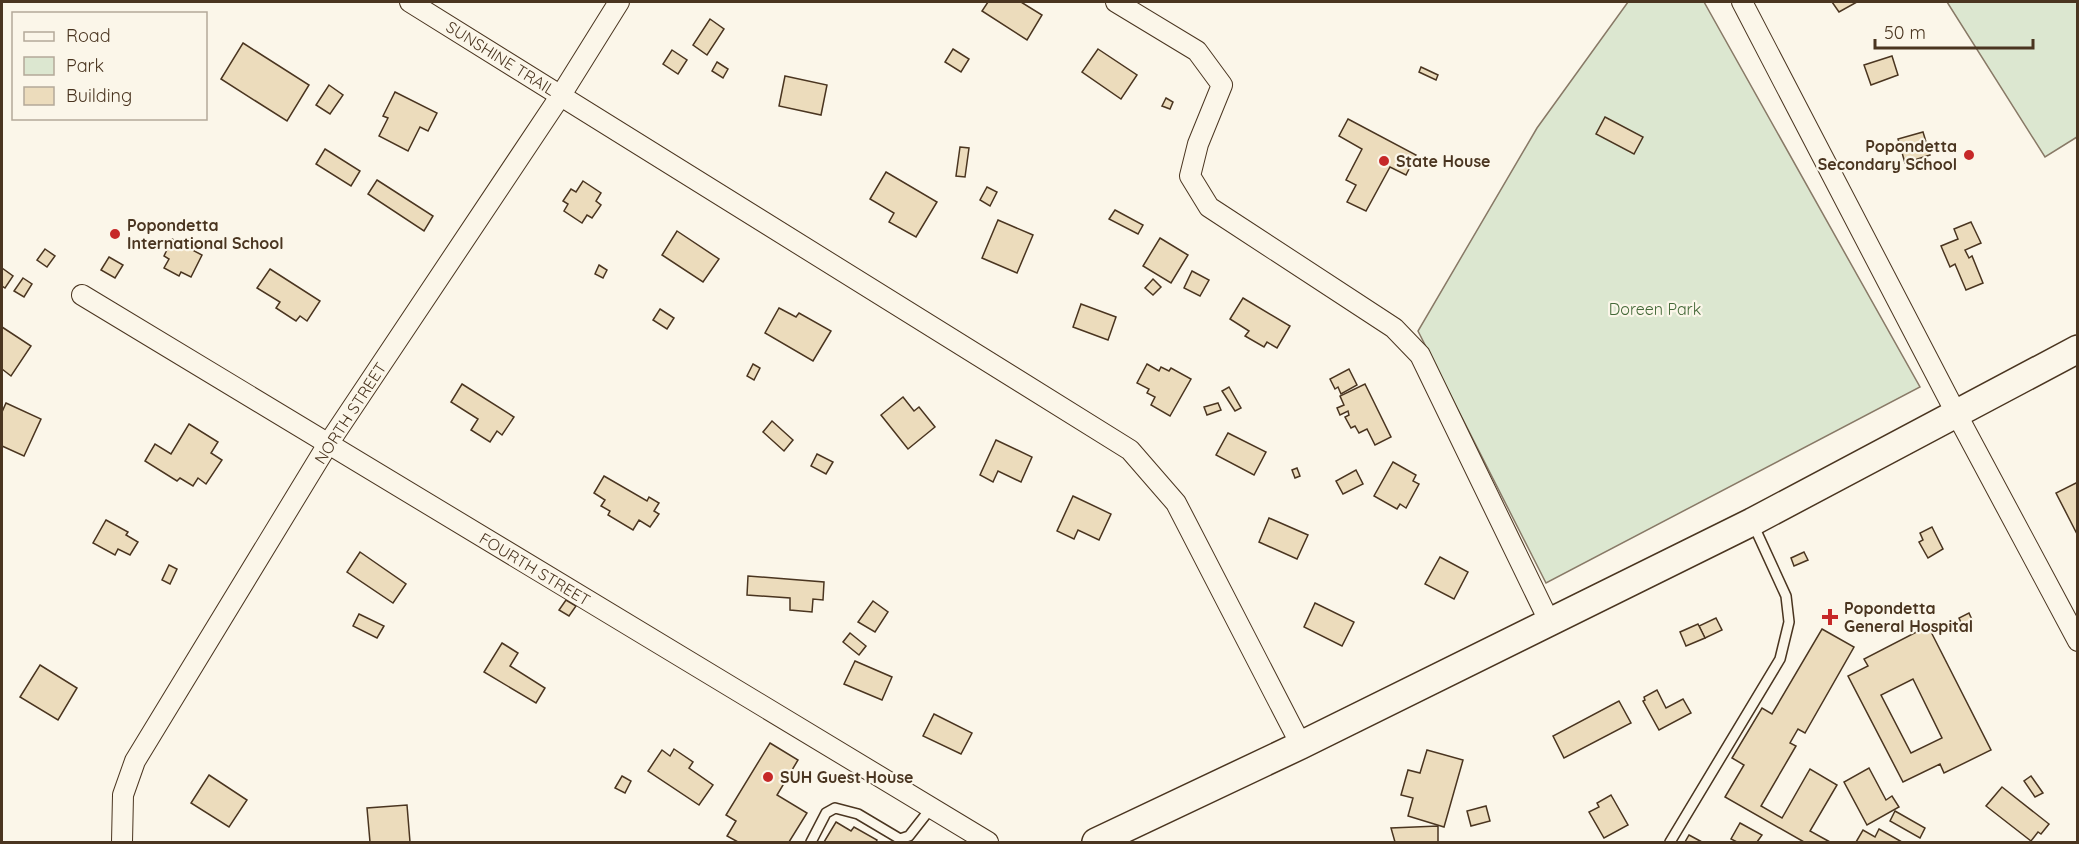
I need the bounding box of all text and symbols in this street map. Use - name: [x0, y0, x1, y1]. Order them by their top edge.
- legend: [12, 12, 207, 120]
- scale bar: [1875, 12, 2032, 50]
- street label: SUNSHINE TRAIL: [443, 16, 560, 100]
- text: 50 m: [1884, 21, 1926, 44]
- text: Road: [66, 24, 111, 47]
- text: Park: [66, 54, 104, 77]
- text: Building: [66, 84, 132, 107]
- place label: Popondetta Secondary School: [1818, 136, 1957, 174]
- marker: Popondetta Secondary School: [1962, 148, 1976, 162]
- place label: State House: [1396, 151, 1491, 171]
- marker: State House: [1377, 154, 1391, 168]
- place label: Popondetta International School: [127, 215, 284, 253]
- marker: Popondetta International School: [108, 227, 122, 241]
- park label: Doreen Park: [1609, 299, 1701, 319]
- street label: NORTH STREET: [310, 358, 390, 468]
- street label: FOURTH STREET: [476, 528, 594, 610]
- place label: Popondetta General Hospital: [1844, 598, 1973, 636]
- marker: Popondetta General Hospital: [1821, 608, 1839, 626]
- place label: SUH Guest House: [780, 767, 914, 787]
- marker: SUH Guest House: [761, 770, 775, 784]

